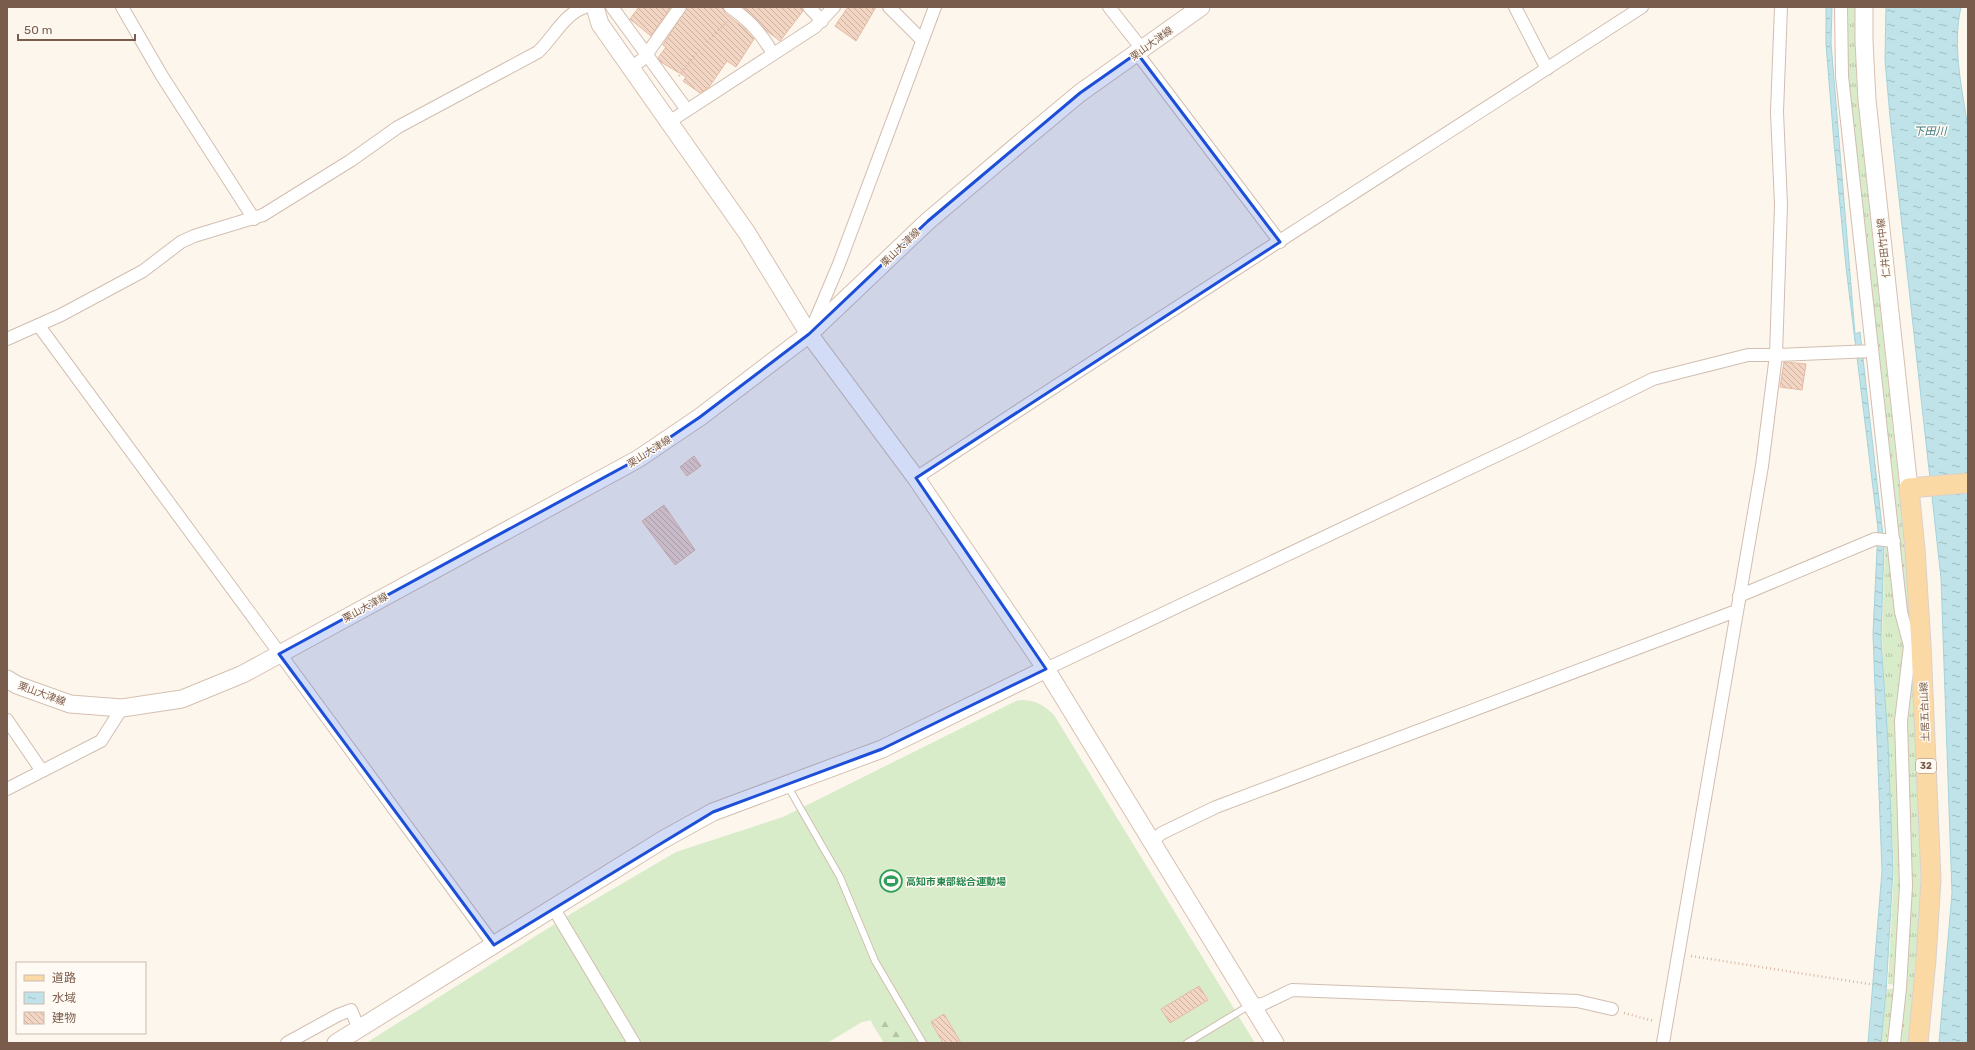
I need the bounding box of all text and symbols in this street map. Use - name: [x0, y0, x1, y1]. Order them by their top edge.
- scale bar: [18, 16, 135, 42]
- text: 50 m: [24, 23, 52, 37]
- street label: 栗山大津線: [1128, 24, 1175, 63]
- water label: 下田川: [1914, 125, 1947, 138]
- street label: 仁井田竹中線: [1875, 217, 1893, 278]
- street label: 栗山大津線: [879, 226, 923, 269]
- street label: 栗山大津線: [625, 434, 674, 470]
- street label: 栗山大津線: [341, 591, 390, 625]
- street label: 栗山大津線: [16, 680, 67, 708]
- street label: 土居五台山線: [1918, 682, 1932, 742]
- road number: 32: [1916, 759, 1936, 773]
- sports icon: 高知市東部総合運動場: [878, 868, 904, 894]
- place label: 高知市東部総合運動場: [906, 876, 1006, 888]
- legend: [16, 962, 146, 1034]
- text: 道路: [52, 971, 76, 985]
- text: 水域: [52, 991, 76, 1005]
- text: 建物: [52, 1011, 76, 1025]

